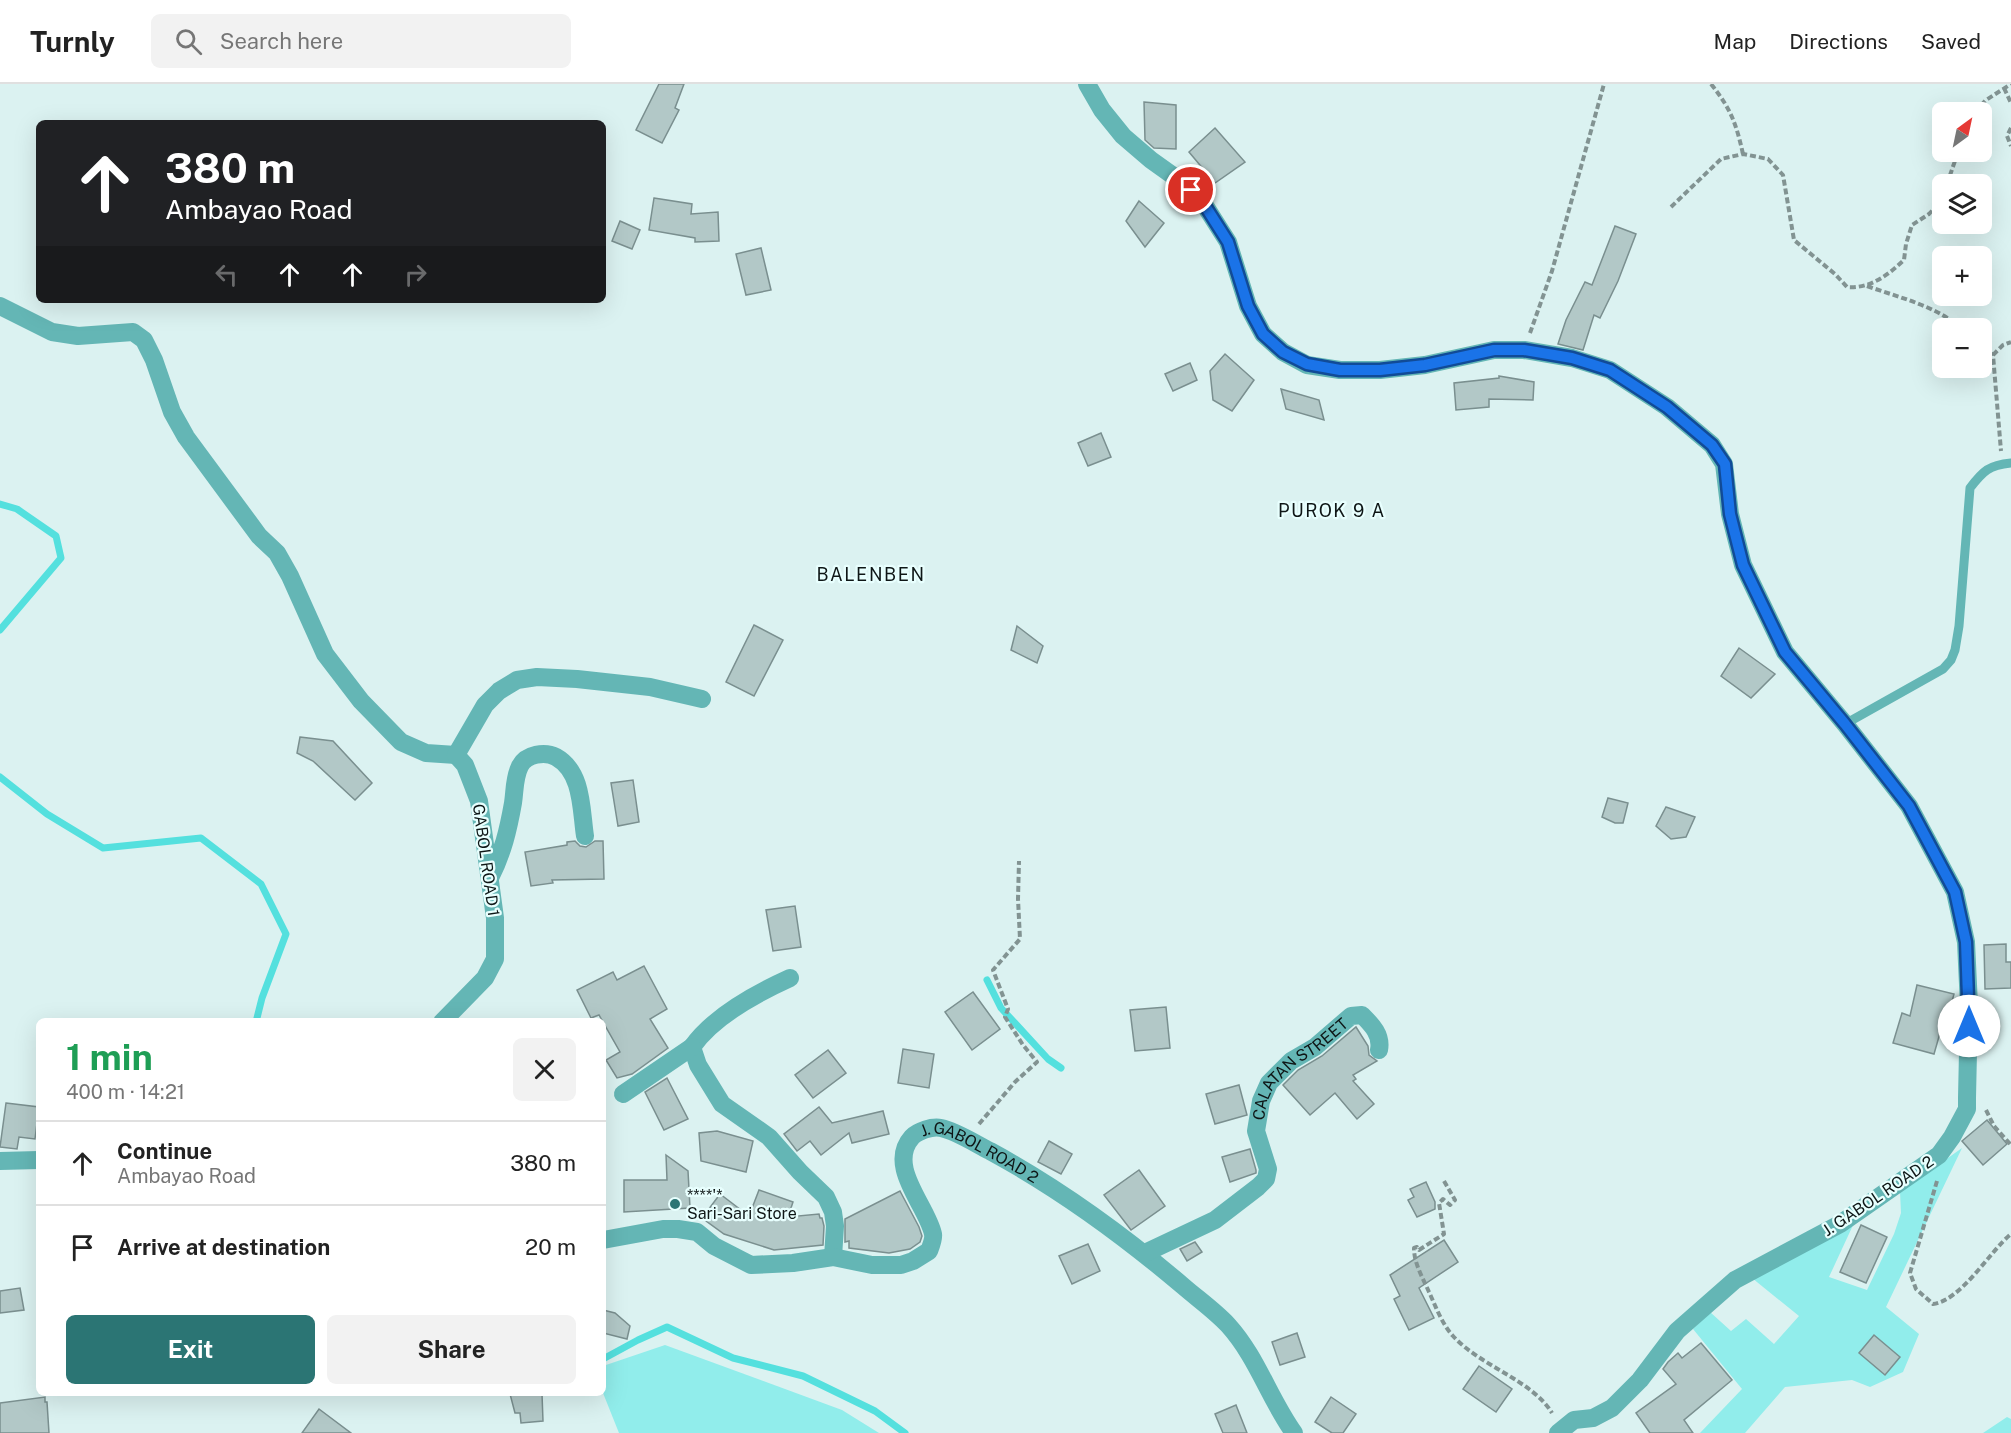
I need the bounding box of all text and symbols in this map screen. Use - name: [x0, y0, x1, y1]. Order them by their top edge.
- search box: [151, 14, 571, 68]
- text: Turnly: [30, 25, 115, 58]
- icon: search: [172, 25, 205, 58]
- text: Search here: [220, 28, 343, 54]
- text: Map: [1714, 29, 1756, 54]
- text: Directions: [1789, 29, 1888, 54]
- text: Saved: [1921, 29, 1981, 54]
- north arrow: [1932, 102, 1992, 162]
- map controls: [1932, 102, 1992, 378]
- text: 380 m: [165, 143, 295, 192]
- icon: ahead: [66, 144, 144, 222]
- pin: [1165, 164, 1216, 215]
- icon: arrive: [1174, 173, 1207, 206]
- button: layers: [1932, 174, 1992, 234]
- text: Ambayao Road: [165, 193, 353, 225]
- button: +: [1932, 246, 1992, 306]
- icon: left: [210, 258, 243, 291]
- icon: ahead: [273, 258, 306, 291]
- icon: ahead: [336, 258, 369, 291]
- icon: right: [399, 258, 432, 291]
- button: −: [1932, 318, 1992, 378]
- district label: PUROK 9 A: [1278, 500, 1386, 521]
- district label: BALENBEN: [816, 564, 926, 585]
- street label: GABOL ROAD 1: [469, 803, 503, 917]
- position arrow: [1937, 994, 2001, 1058]
- street label: CALATAN STREET: [1248, 1013, 1352, 1121]
- text: 1 min: [66, 1036, 153, 1078]
- button: close: [513, 1038, 576, 1101]
- text: 400 m · 14:21: [66, 1080, 185, 1104]
- street label: J. GABOL ROAD 2: [917, 1118, 1042, 1187]
- text: Continue: [117, 1138, 212, 1164]
- icon: ahead: [66, 1147, 99, 1180]
- text: 380 m: [510, 1150, 576, 1176]
- street label: J. GABOL ROAD 2: [1819, 1152, 1937, 1240]
- text: Ambayao Road: [117, 1164, 256, 1188]
- place label: ****'* Sari-Sari Store: [687, 1186, 797, 1223]
- marker: ****'* Sari-Sari Store: [668, 1197, 682, 1211]
- icon: arrive: [66, 1231, 99, 1264]
- text: Arrive at destination: [117, 1234, 330, 1260]
- text: 20 m: [525, 1234, 576, 1260]
- button: Exit: [66, 1315, 315, 1384]
- button: Share: [327, 1315, 576, 1384]

